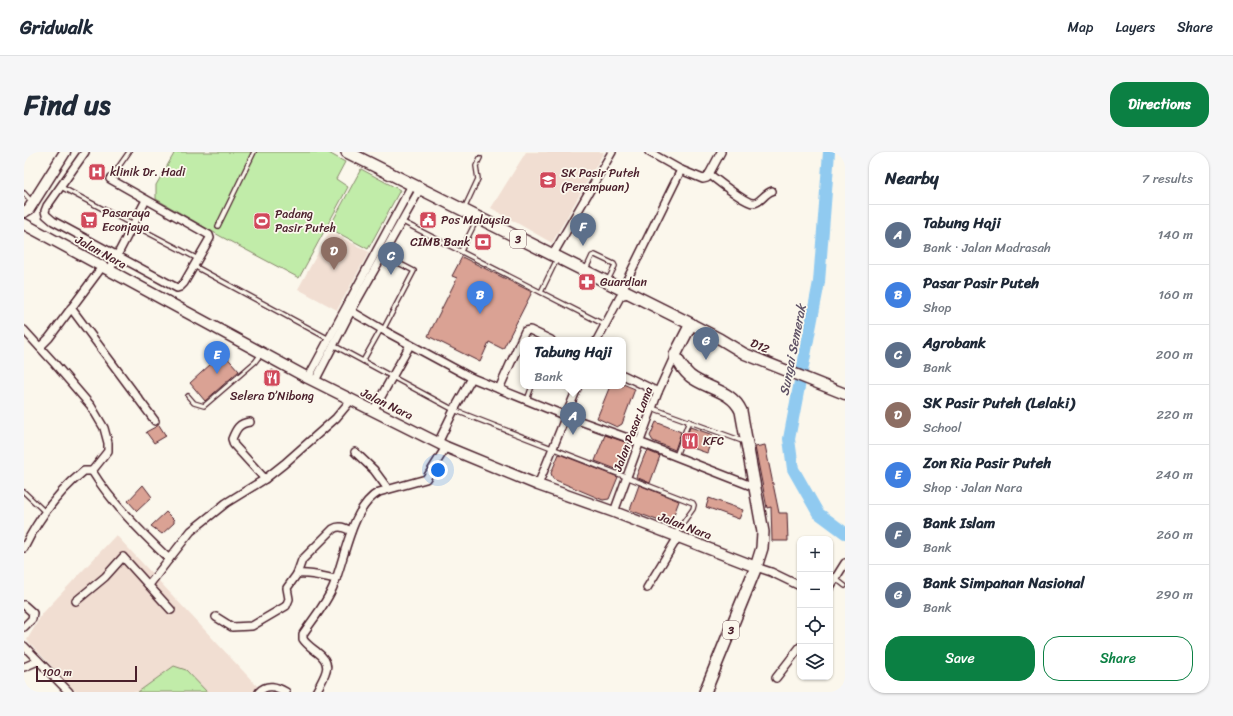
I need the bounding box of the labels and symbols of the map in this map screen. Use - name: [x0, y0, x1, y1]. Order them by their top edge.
- place label: klinik Dr. Hadi: [110, 161, 186, 183]
- hospital icon: klinik Dr. Hadi: [87, 162, 107, 182]
- place label: SK Pasir Puteh (Perempuan): [561, 162, 640, 198]
- school or university icon: SK Pasir Puteh (Perempuan): [538, 170, 558, 190]
- place label: Pasaraya Econjaya: [102, 202, 150, 238]
- place label: Padang Pasir Puteh: [275, 203, 336, 239]
- place label: Pos Malaysia: [441, 209, 511, 231]
- supermarket icon: Pasaraya Econjaya: [79, 210, 99, 230]
- public building icon: Pos Malaysia: [418, 210, 438, 230]
- sports icon: Padang Pasir Puteh: [252, 211, 272, 231]
- pin: F: [570, 213, 596, 246]
- street label: Jalan Nara: [70, 228, 131, 275]
- road number: 3: [510, 230, 526, 248]
- place label: CIMB Bank: [410, 231, 471, 253]
- bank icon: CIMB Bank: [473, 232, 493, 252]
- pin: D: [321, 237, 347, 270]
- pin: C: [378, 242, 404, 275]
- place label: Guardian: [600, 271, 648, 293]
- pharmacy icon: Guardian: [577, 272, 597, 292]
- pin: B: [467, 281, 493, 314]
- water label: Sungai Semerak: [772, 300, 813, 398]
- pin: G: [693, 327, 719, 360]
- street label: D12: [747, 332, 773, 360]
- pin: E: [204, 341, 230, 374]
- restaurant icon: Selera D’Nibong: [262, 368, 282, 388]
- street label: Jalan Nara: [356, 381, 417, 426]
- street label: Jalan Pasar Lama: [606, 383, 659, 476]
- place label: Selera D’Nibong: [230, 385, 314, 407]
- pin: A: [560, 402, 586, 435]
- place label: KFC: [703, 430, 724, 452]
- restaurant icon: KFC: [680, 431, 700, 451]
- your location: [428, 460, 448, 480]
- street label: Jalan Nara: [654, 505, 715, 546]
- road number: 3: [723, 621, 739, 639]
- scale bar: [36, 664, 137, 683]

